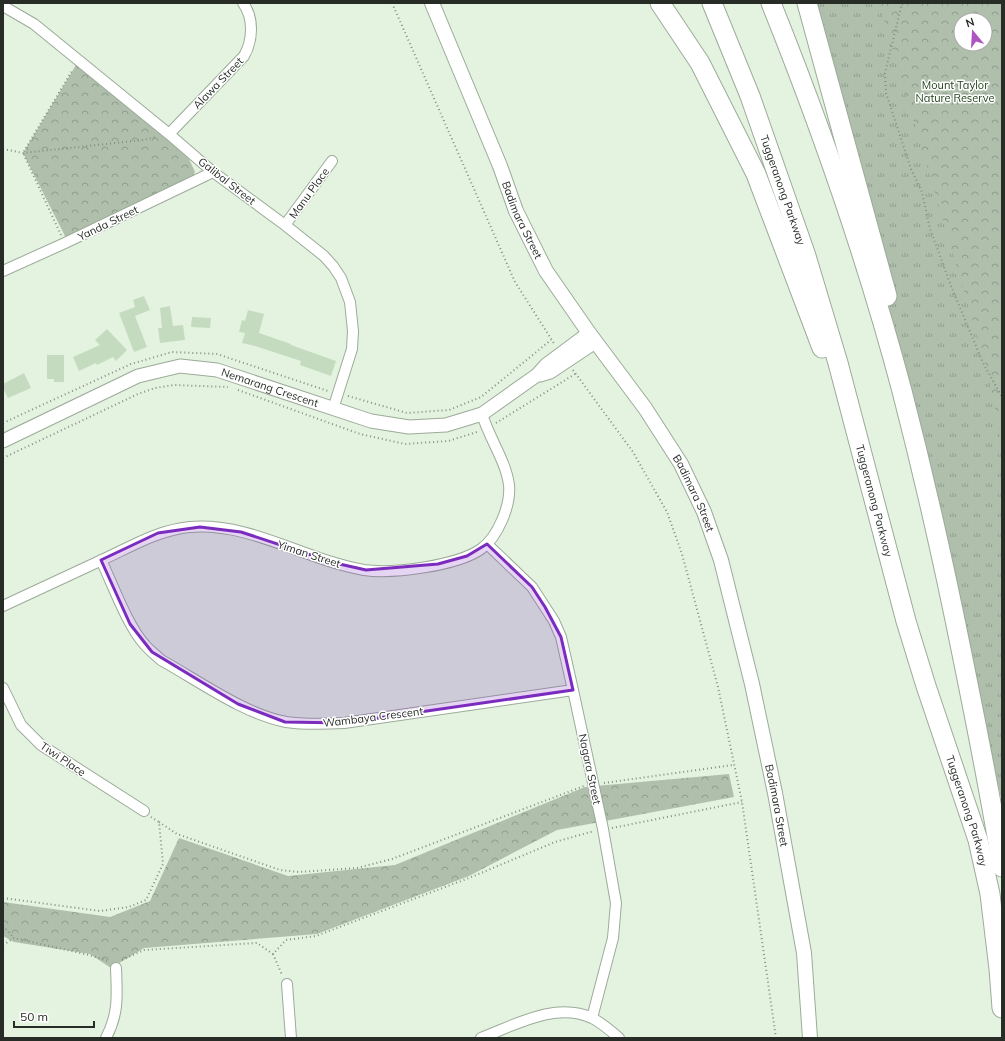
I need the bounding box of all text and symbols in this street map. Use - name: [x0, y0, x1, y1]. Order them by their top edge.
- north arrow: [953, 12, 993, 52]
- text: N: [964, 15, 976, 30]
- street label: Alawa Street: [190, 54, 246, 112]
- park label: Mount Taylor Nature Reserve: [916, 78, 994, 105]
- street label: Tuggeranong Parkway: [757, 133, 809, 247]
- street label: Galibal Street: [196, 154, 259, 208]
- street label: Manu Place: [286, 165, 332, 221]
- street label: Badimara Street: [499, 179, 546, 261]
- street label: Yanda Street: [75, 202, 141, 244]
- street label: Nemarang Crescent: [220, 365, 320, 410]
- street label: Tuggeranong Parkway: [853, 443, 896, 558]
- street label: Badimara Street: [670, 452, 717, 534]
- street label: Yiman Street: [275, 537, 342, 571]
- street label: Wambaya Crescent: [322, 704, 424, 730]
- street label: Nagara Street: [576, 732, 604, 806]
- street label: Tiwi Place: [38, 739, 88, 779]
- street label: Tuggeranong Parkway: [943, 754, 991, 868]
- street label: Badimara Street: [762, 763, 792, 848]
- scale bar: [14, 1003, 94, 1029]
- text: 50 m: [20, 1009, 48, 1024]

